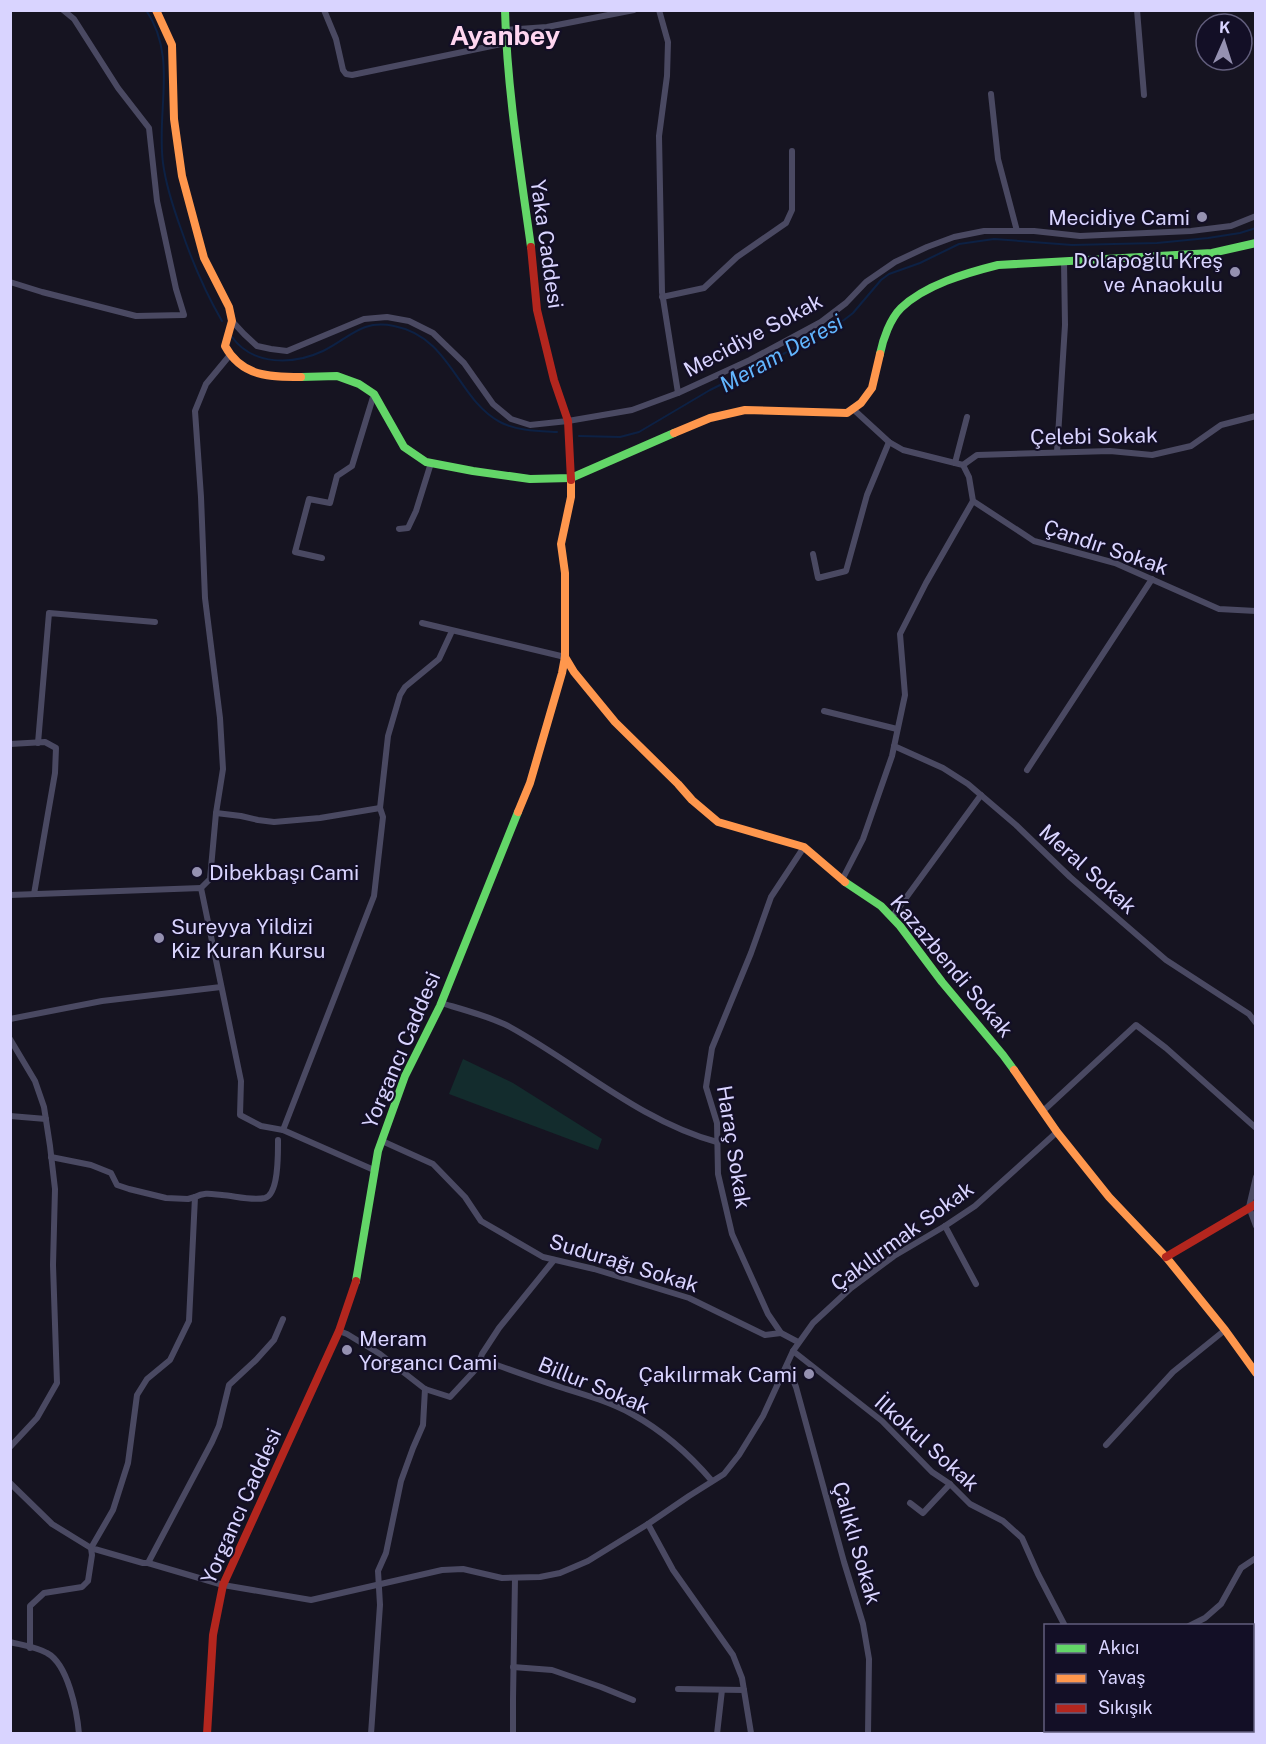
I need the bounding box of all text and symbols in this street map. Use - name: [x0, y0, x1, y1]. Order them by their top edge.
- north arrow: [1194, 12, 1254, 72]
- text: K: [1219, 18, 1232, 37]
- district label: Ayanbey: [450, 19, 560, 51]
- street label: Yaka Caddesi: [526, 178, 568, 310]
- place label: Mecidiye Cami: [1048, 205, 1190, 230]
- marker: Mecidiye Cami: [1195, 210, 1209, 224]
- place label: Dolapoğlu Kreş ve Anaokulu: [1073, 248, 1223, 297]
- marker: Dolapoğlu Kreş ve Anaokulu: [1228, 265, 1242, 279]
- street label: Mecidiye Sokak: [679, 288, 827, 382]
- water label: Meram Deresi: [715, 308, 848, 398]
- street label: Çelebi Sokak: [1030, 422, 1158, 450]
- street label: Çandır Sokak: [1040, 514, 1172, 580]
- street label: Meral Sokak: [1034, 819, 1142, 919]
- place label: Dibekbaşı Cami: [209, 860, 359, 885]
- marker: Dibekbaşı Cami: [190, 865, 204, 879]
- street label: Kazazbendi Sokak: [885, 890, 1019, 1042]
- place label: Sureyya Yildizi Kiz Kuran Kursu: [171, 914, 325, 963]
- marker: Sureyya Yildizi Kiz Kuran Kursu: [152, 931, 166, 945]
- street label: Yorgancı Caddesi: [357, 968, 445, 1132]
- street label: Haraç Sokak: [712, 1084, 756, 1211]
- street label: Çakılırmak Sokak: [826, 1176, 978, 1296]
- street label: Sudurağı Sokak: [546, 1228, 702, 1298]
- place label: Meram Yorgancı Cami: [359, 1326, 497, 1375]
- marker: Meram Yorgancı Cami: [340, 1343, 354, 1357]
- street label: Billur Sokak: [535, 1351, 654, 1419]
- place label: Çakılırmak Cami: [638, 1362, 797, 1387]
- marker: Çakılırmak Cami: [802, 1367, 816, 1381]
- street label: İlkokul Sokak: [870, 1390, 984, 1496]
- street label: Yorgancı Caddesi: [195, 1424, 287, 1588]
- street label: Çalıklı Sokak: [828, 1479, 887, 1607]
- legend: [1044, 1624, 1254, 1732]
- text: Akıcı: [1098, 1637, 1139, 1658]
- text: Yavaş: [1098, 1667, 1145, 1688]
- text: Sıkışık: [1098, 1697, 1153, 1718]

